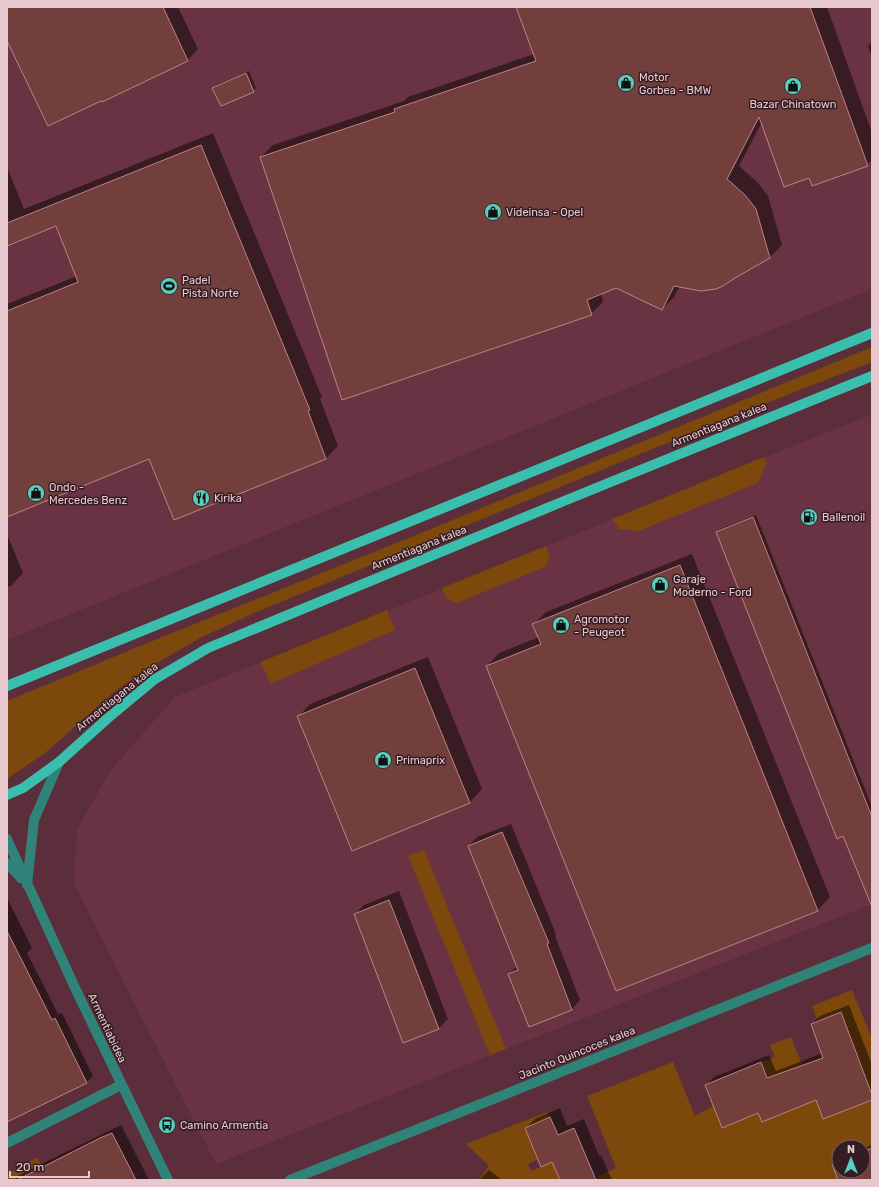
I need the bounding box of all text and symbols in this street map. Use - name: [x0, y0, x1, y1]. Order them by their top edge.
- place label: Motor Gorbea - BMW: [639, 71, 712, 97]
- shop icon: Motor Gorbea - BMW: [616, 73, 636, 93]
- shop icon: Bazar Chinatown: [783, 76, 803, 96]
- place label: Bazar Chinatown: [749, 98, 837, 111]
- shop icon: Videinsa - Opel: [483, 202, 503, 222]
- place label: Videinsa - Opel: [506, 206, 583, 219]
- place label: Padel Pista Norte: [182, 274, 239, 300]
- sports icon: Padel Pista Norte: [159, 276, 179, 296]
- street label: Armentiagana kalea: [669, 400, 769, 450]
- place label: Ondo - Mercedes Benz: [49, 481, 127, 507]
- shop icon: Ondo - Mercedes Benz: [26, 483, 46, 503]
- restaurant icon: Kirika: [191, 488, 211, 508]
- place label: Kirika: [214, 492, 242, 505]
- fuel station icon: Ballenoil: [799, 507, 819, 527]
- place label: Ballenoil: [822, 511, 865, 524]
- street label: Armentiagana kalea: [369, 523, 469, 573]
- place label: Garaje Moderno - Ford: [673, 573, 752, 599]
- shop icon: Garaje Moderno - Ford: [650, 575, 670, 595]
- place label: Agromotor - Peugeot: [574, 613, 630, 639]
- shop icon: Agromotor - Peugeot: [551, 615, 571, 635]
- street label: Armentiagana kalea: [73, 660, 161, 734]
- shop icon: Primaprix: [373, 750, 393, 770]
- place label: Primaprix: [396, 754, 445, 767]
- street label: Armentiabidea: [85, 991, 129, 1065]
- street label: Jacinto Quincoces kalea: [517, 1024, 637, 1082]
- bus stop icon: Camino Armentia: [157, 1115, 177, 1135]
- place label: Camino Armentia: [180, 1119, 268, 1132]
- north arrow: [831, 1139, 871, 1179]
- text: N: [847, 1143, 855, 1156]
- scale bar: [10, 1153, 89, 1179]
- text: 20 m: [16, 1160, 44, 1174]

